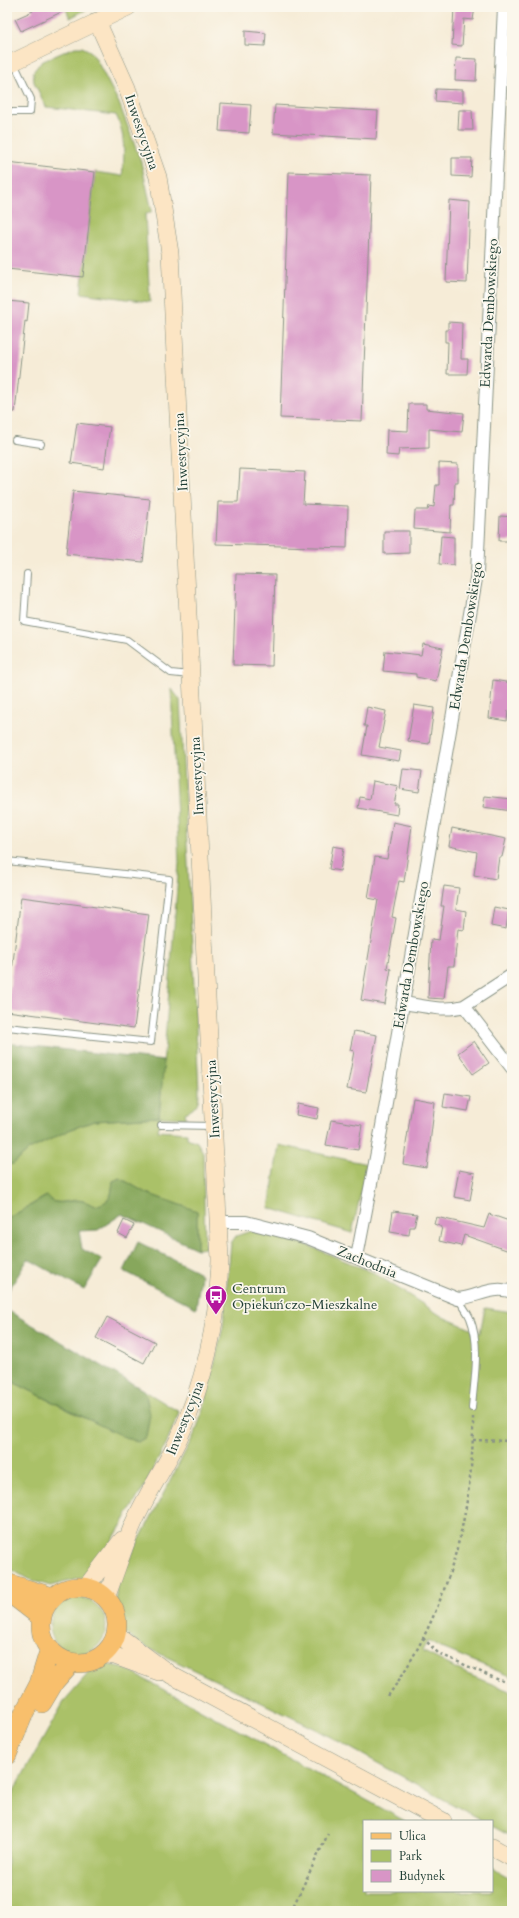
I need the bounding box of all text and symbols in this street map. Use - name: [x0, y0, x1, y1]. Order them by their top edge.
- street label: Inwestycyjna: [120, 92, 164, 172]
- street label: Edwarda Dembowskiego: [476, 237, 502, 388]
- street label: Inwestycyjna: [169, 412, 193, 492]
- street label: Edwarda Dembowskiego: [445, 560, 487, 711]
- street label: Inwestycyjna: [185, 736, 209, 816]
- street label: Edwarda Dembowskiego: [389, 879, 433, 1030]
- street label: Inwestycyjna: [201, 1059, 225, 1139]
- street label: Zachodnia: [334, 1241, 400, 1283]
- place label: Centrum Opiekuńczo-Mieszkalne: [232, 1279, 377, 1314]
- bus stop icon: Centrum Opiekuńczo-Mieszkalne: [203, 1283, 229, 1316]
- street label: Inwestycyjna: [161, 1378, 209, 1458]
- legend: [363, 1820, 493, 1892]
- text: Ulica: [399, 1828, 427, 1844]
- text: Park: [399, 1848, 423, 1864]
- text: Budynek: [399, 1868, 446, 1884]

